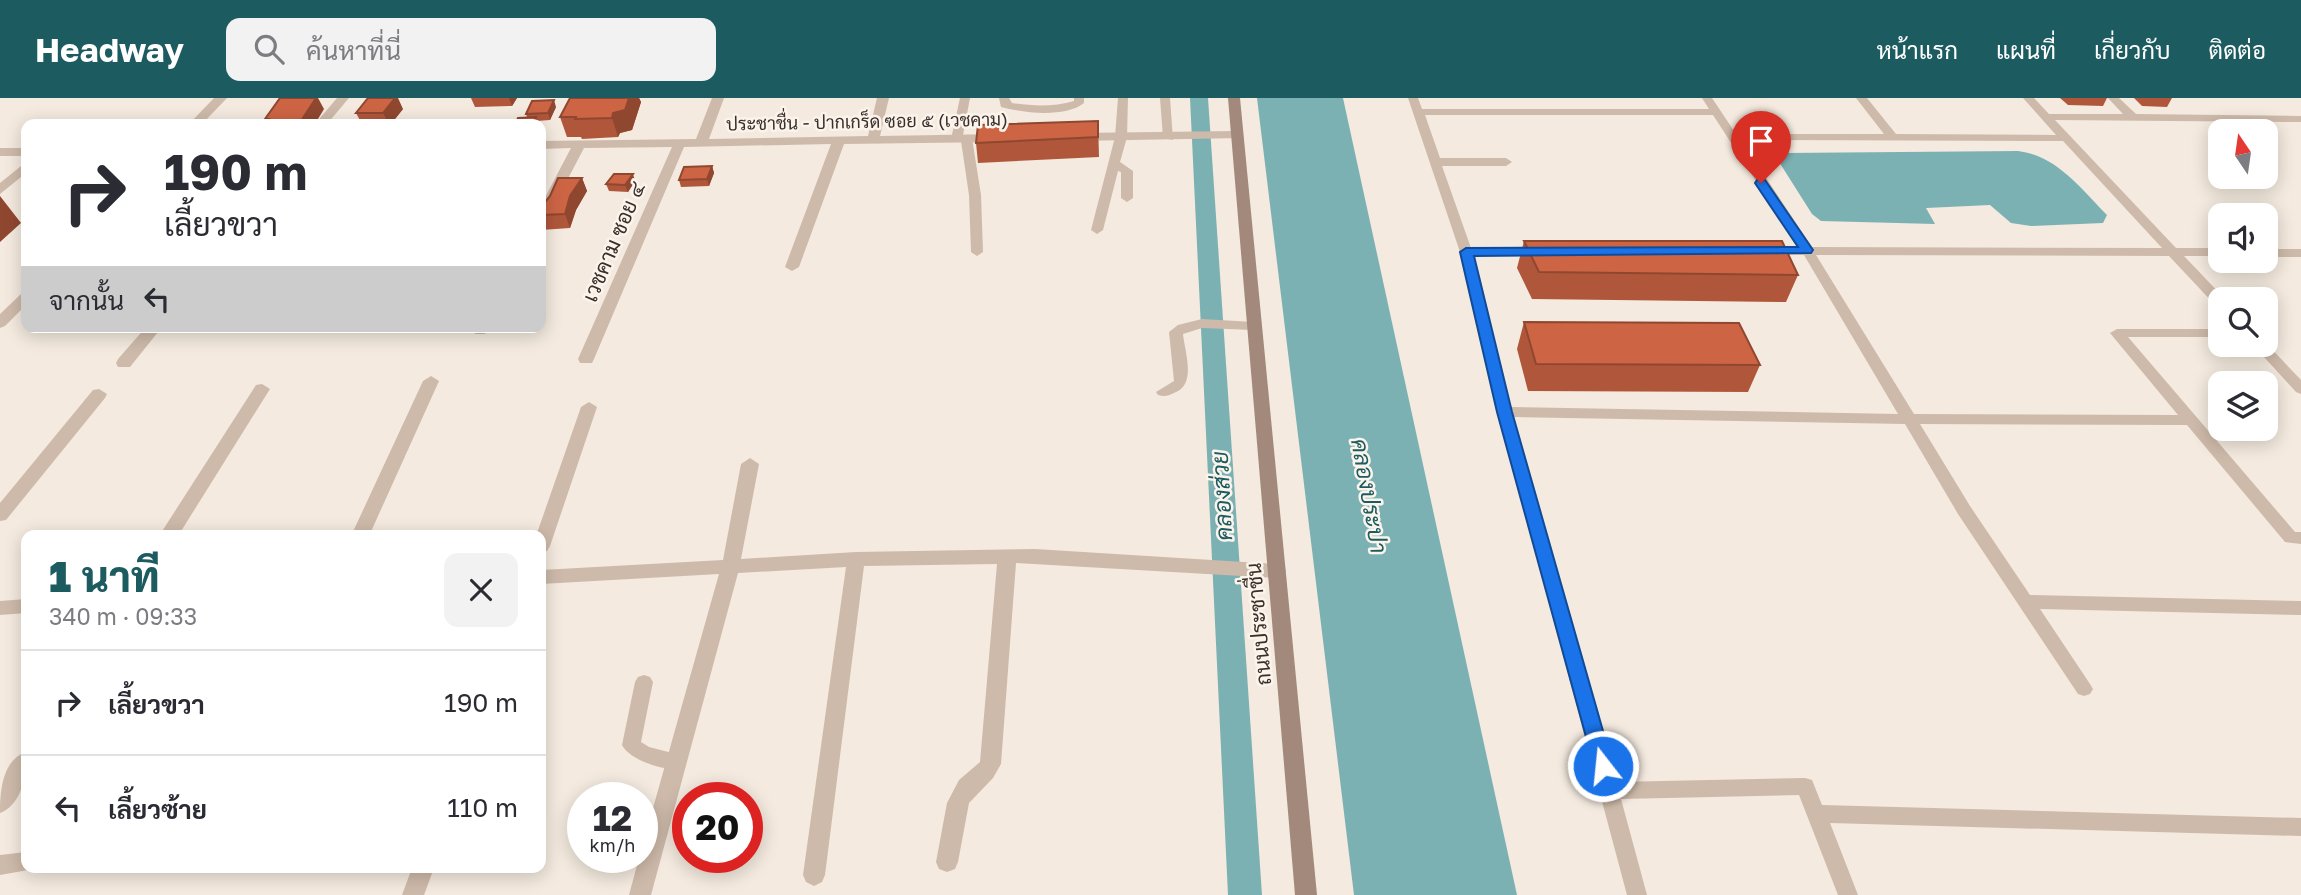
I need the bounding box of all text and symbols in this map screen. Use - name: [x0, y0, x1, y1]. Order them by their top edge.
- search box: [226, 18, 716, 81]
- text: Headway: [35, 30, 184, 69]
- icon: search: [250, 30, 288, 68]
- text: ค้นหาที่นี่: [306, 35, 401, 66]
- text: หน้าแรก: [1877, 35, 1958, 64]
- text: แผนที่: [1996, 35, 2056, 64]
- text: เกี่ยวกับ: [2094, 35, 2171, 64]
- text: ติดต่อ: [2209, 35, 2266, 64]
- street label: ประชาชื่น - ปากเกร็ด ซอย ๕ (เวชคาม): [726, 104, 1008, 134]
- pin: [1731, 111, 1791, 183]
- north arrow: [2208, 119, 2278, 189]
- map controls: [2208, 119, 2278, 441]
- icon: arrive: [1742, 122, 1780, 160]
- text: 190 m: [164, 142, 307, 201]
- icon: right: [49, 147, 140, 238]
- street label: เวชคาม ซอย ๔: [576, 177, 650, 305]
- button: sound: [2208, 203, 2278, 273]
- text: เลี้ยวขวา: [164, 205, 278, 243]
- icon: left: [138, 280, 176, 318]
- text: จากนั้น: [49, 285, 124, 316]
- button: search: [2208, 287, 2278, 357]
- button: layers: [2208, 371, 2278, 441]
- water label: คลองประปา: [1346, 436, 1394, 555]
- water label: คลองส่วย: [1205, 451, 1237, 541]
- text: 1 นาที: [49, 551, 160, 601]
- button: close: [444, 553, 518, 627]
- street label: ถนนประชาชื่น: [1234, 562, 1276, 687]
- text: 340 m · 09:33: [49, 602, 197, 630]
- icon: right: [49, 684, 87, 722]
- text: 190 m: [444, 687, 518, 718]
- text: เลี้ยวขวา: [108, 689, 205, 720]
- position arrow: [1566, 729, 1640, 803]
- speed limit sign: 20: [672, 782, 763, 873]
- icon: left: [49, 789, 87, 827]
- text: 110 m: [447, 792, 518, 823]
- text: เลี้ยวซ้าย: [108, 794, 207, 825]
- text: 12: [593, 797, 632, 839]
- text: km/h: [590, 834, 635, 856]

